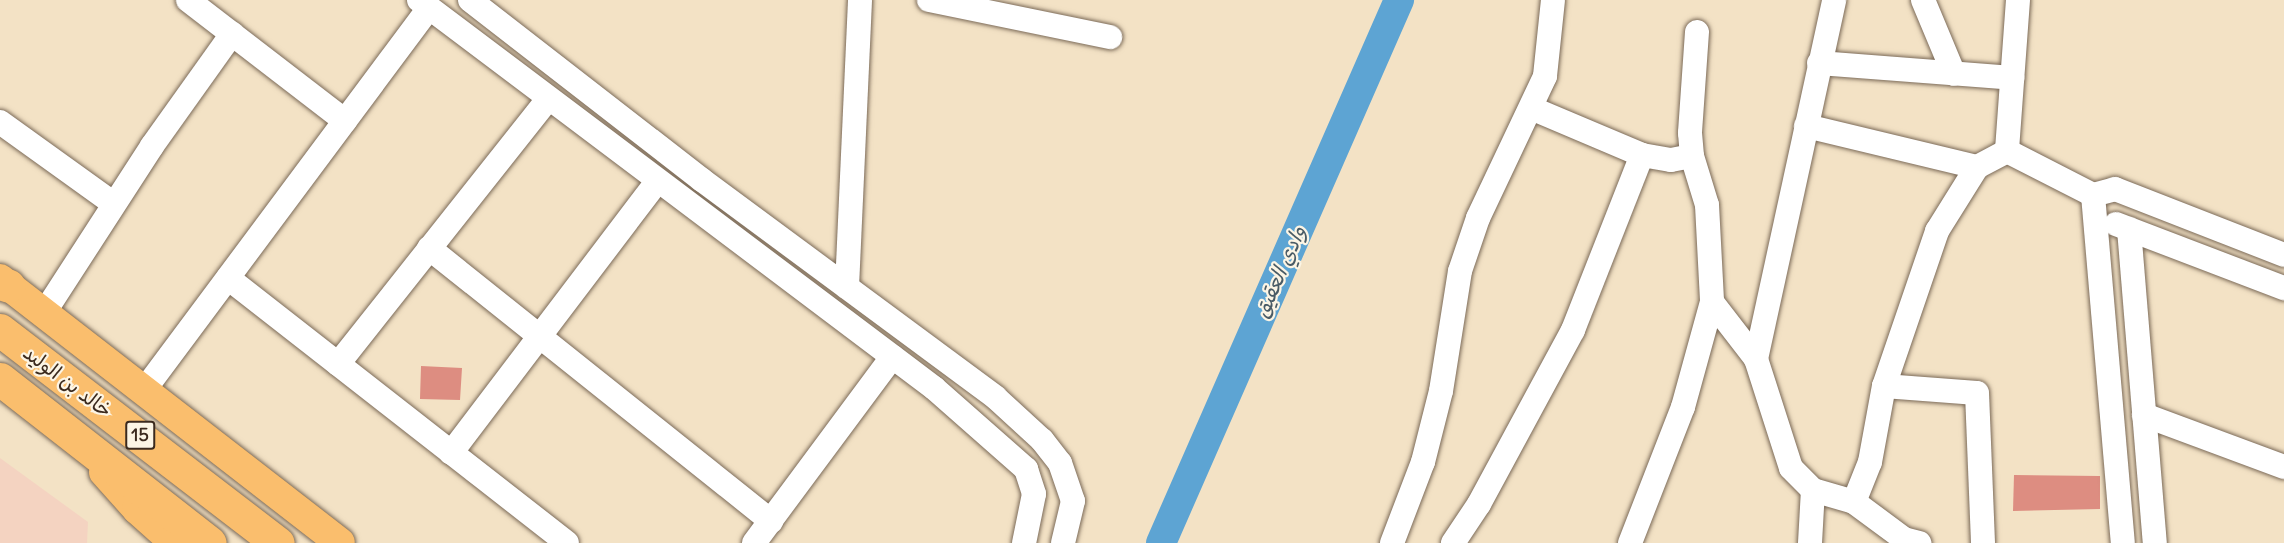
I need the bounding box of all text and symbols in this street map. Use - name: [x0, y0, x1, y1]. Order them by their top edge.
- water label: وادي العقيق: [1249, 222, 1311, 322]
- street label: خالد بن الوليد: [19, 340, 117, 422]
- road number: 15: [125, 420, 155, 450]

